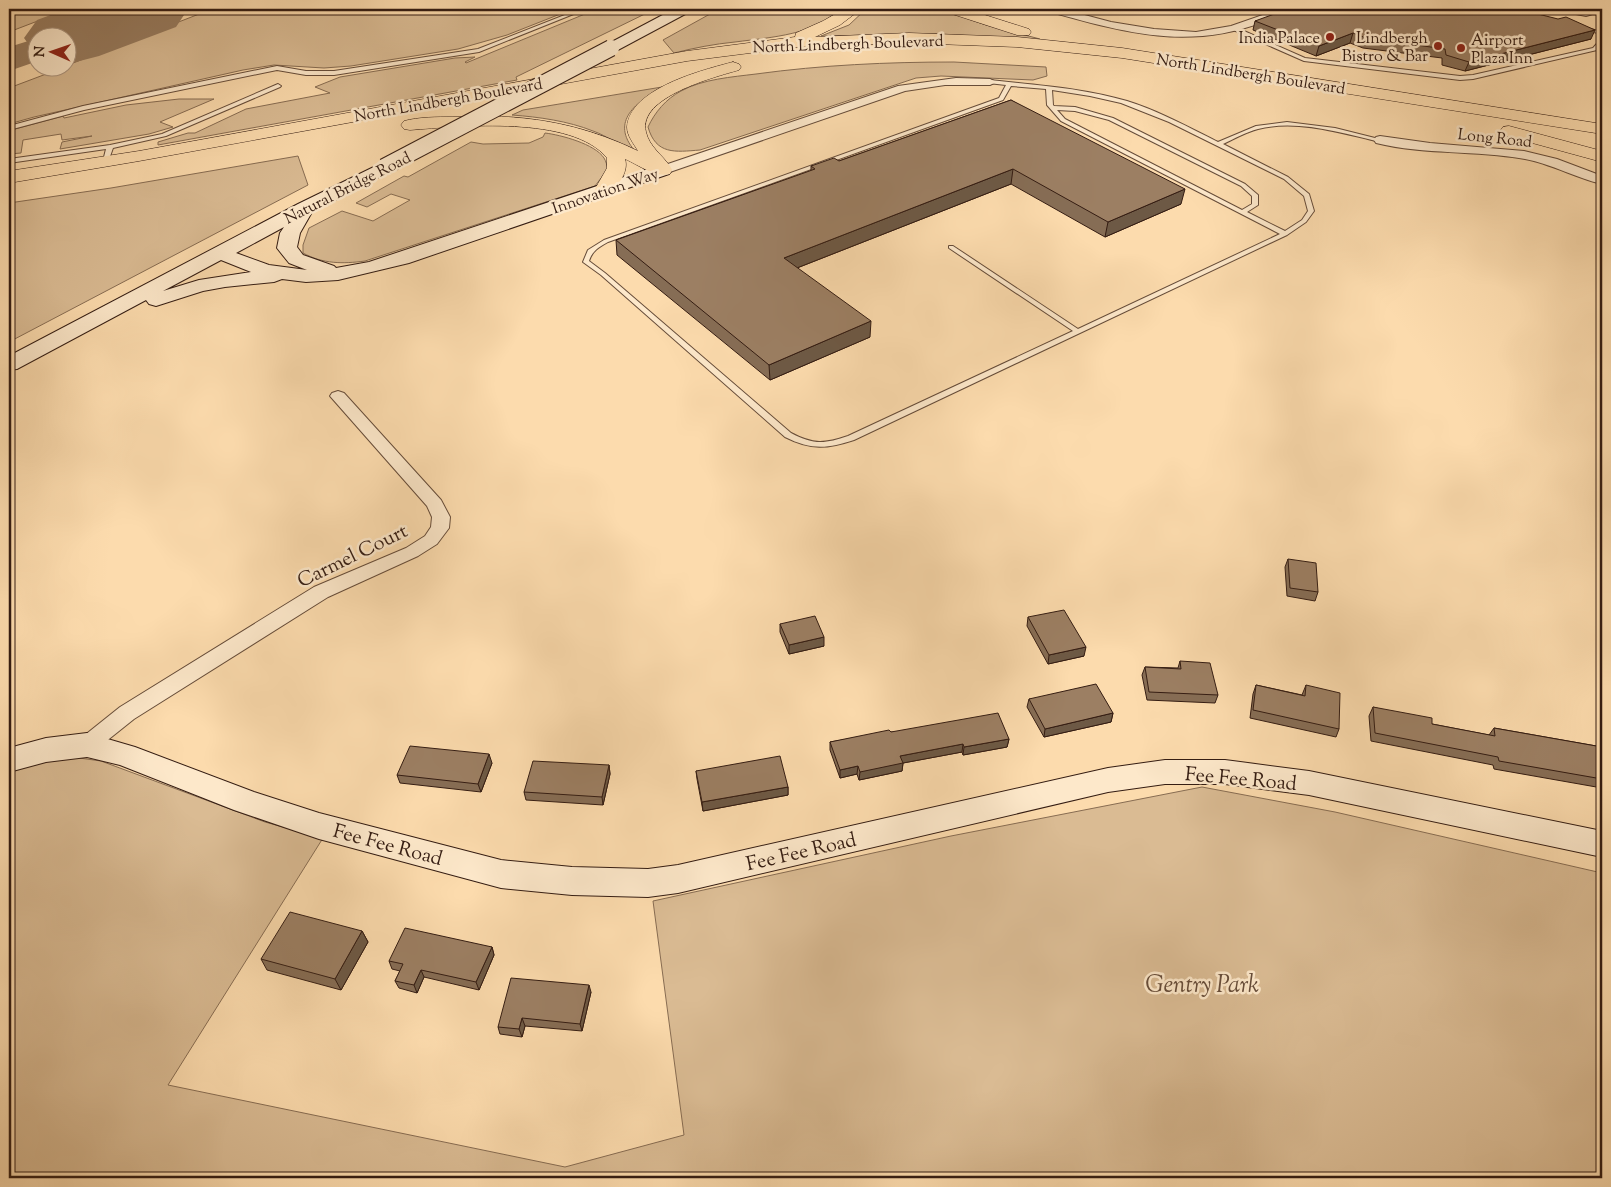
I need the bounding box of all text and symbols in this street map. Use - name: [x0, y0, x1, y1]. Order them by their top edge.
- north arrow: [28, 28, 78, 78]
- place label: India Palace: [1239, 28, 1320, 51]
- place label: Lindbergh Bistro & Bar: [1342, 28, 1429, 69]
- place label: Airport Plaza Inn: [1471, 30, 1533, 71]
- street label: North Lindbergh Boulevard: [752, 31, 944, 60]
- marker: India Palace: [1324, 31, 1336, 43]
- marker: Lindbergh Bistro & Bar: [1432, 40, 1444, 52]
- marker: Airport Plaza Inn: [1455, 42, 1467, 54]
- text: N: [31, 46, 51, 58]
- street label: North Lindbergh Boulevard: [1154, 49, 1347, 102]
- street label: North Lindbergh Boulevard: [352, 74, 545, 129]
- street label: Long Road: [1456, 124, 1533, 155]
- street label: Natural Bridge Road: [281, 147, 416, 231]
- street label: Innovation Way: [549, 163, 662, 221]
- street label: Carmel Court: [293, 518, 414, 597]
- street label: Fee Fee Road: [1184, 761, 1298, 800]
- street label: Fee Fee Road: [329, 818, 445, 875]
- street label: Fee Fee Road: [744, 827, 860, 880]
- park label: Gentry Park: [1145, 969, 1259, 1003]

